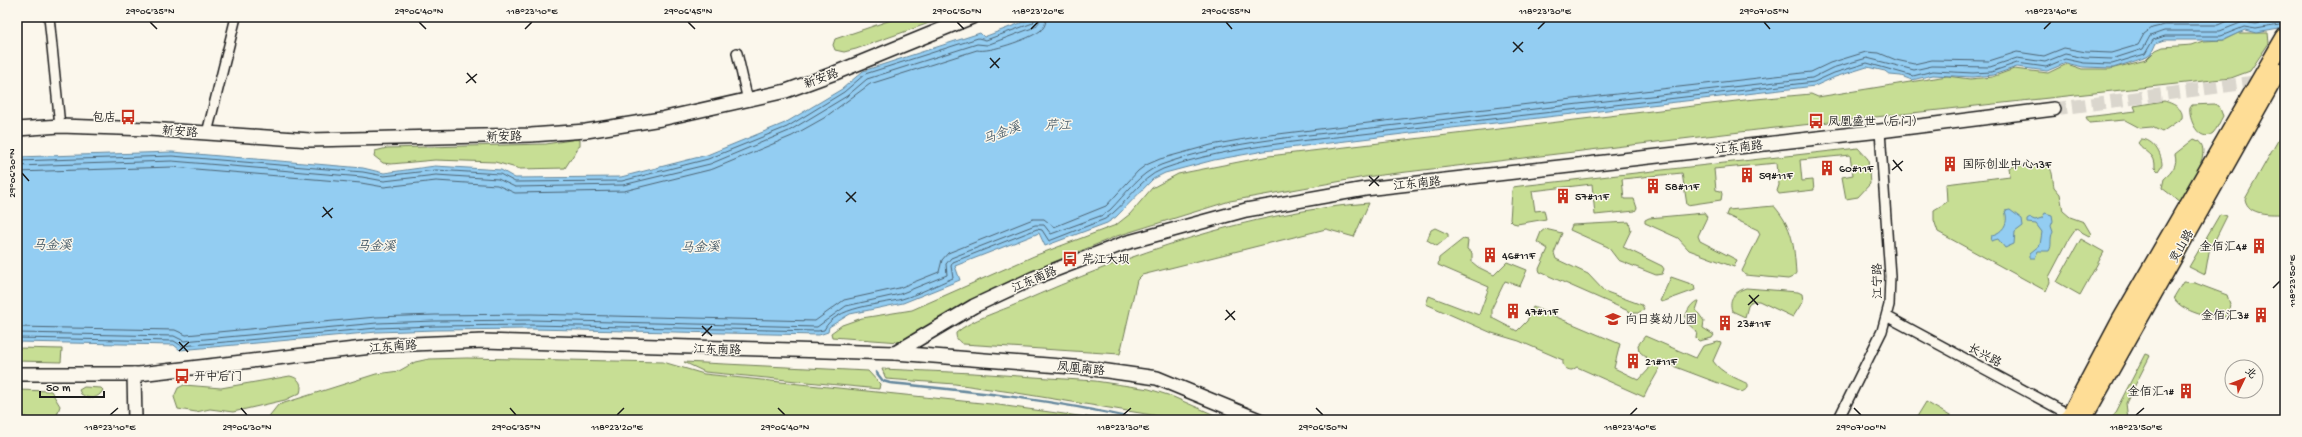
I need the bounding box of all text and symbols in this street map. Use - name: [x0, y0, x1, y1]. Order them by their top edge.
- text: 29°06'35"N: [126, 6, 175, 18]
- text: 29°06'40"N: [395, 6, 444, 18]
- text: 118°23'10"E: [506, 6, 558, 18]
- text: 29°06'45"N: [664, 6, 713, 18]
- text: 29°06'50"N: [932, 6, 982, 18]
- text: 118°23'20"E: [1011, 6, 1065, 18]
- text: 29°06'55"N: [1202, 6, 1251, 18]
- text: 118°23'30"E: [1518, 6, 1572, 18]
- text: 29°07'05"N: [1739, 6, 1789, 18]
- text: 118°23'40"E: [2024, 6, 2078, 18]
- street label: 新安路: [802, 66, 841, 93]
- bus stop icon: 包店: [119, 108, 137, 126]
- place label: 包店: [92, 111, 116, 126]
- bus stop icon: 凤凰盛世（后门）: [1807, 112, 1825, 130]
- place label: 凤凰盛世（后门）: [1828, 115, 1924, 130]
- water label: 芹江: [1045, 118, 1072, 134]
- water label: 马金溪: [981, 119, 1024, 149]
- street label: 新安路: [161, 124, 198, 141]
- street label: 新安路: [486, 130, 522, 145]
- street label: 江东南路: [1714, 139, 1764, 158]
- text: 29°06'30"N: [7, 148, 19, 198]
- building icon: 国际创业中心13F: [1941, 155, 1959, 173]
- place label: 国际创业中心13F: [1962, 158, 2052, 173]
- building icon: 60#11F: [1818, 159, 1836, 177]
- place label: 60#11F: [1839, 163, 1874, 177]
- building icon: 59#11F: [1738, 166, 1756, 184]
- place label: 59#11F: [1759, 170, 1793, 184]
- street label: 江东南路: [1392, 175, 1442, 194]
- building icon: 58#11F: [1644, 177, 1662, 195]
- place label: 58#11F: [1665, 181, 1700, 195]
- building icon: 57#11F: [1554, 187, 1572, 205]
- place label: 57#11F: [1575, 191, 1610, 205]
- street label: 灵山路: [2167, 227, 2198, 266]
- building icon: 金佰汇4#: [2250, 237, 2268, 255]
- water label: 马金溪: [32, 238, 72, 254]
- water label: 马金溪: [356, 239, 396, 255]
- water label: 马金溪: [680, 239, 721, 257]
- place label: 金佰汇4#: [2200, 240, 2248, 255]
- building icon: 46#11F: [1481, 246, 1499, 264]
- bus stop icon: 芹江大坝: [1061, 250, 1079, 268]
- place label: 46#11F: [1502, 250, 1536, 264]
- place label: 芹江大坝: [1082, 253, 1130, 268]
- text: 118°23'50"E: [2287, 254, 2299, 308]
- street label: 江宁路: [1871, 263, 1886, 299]
- street label: 江东南路: [1010, 264, 1060, 297]
- building icon: 47#11F: [1504, 302, 1522, 320]
- place label: 47#11F: [1525, 306, 1559, 320]
- building icon: 金佰汇3#: [2252, 306, 2270, 324]
- place label: 金佰汇3#: [2201, 309, 2250, 324]
- school or university icon: 向日葵幼儿园: [1604, 310, 1622, 328]
- place label: 向日葵幼儿园: [1625, 313, 1697, 328]
- building icon: 23#11F: [1716, 314, 1734, 332]
- place label: 23#11F: [1737, 318, 1771, 332]
- street label: 江东南路: [369, 338, 418, 357]
- street label: 长兴路: [1965, 341, 2004, 371]
- street label: 江东南路: [693, 343, 741, 358]
- building icon: 21#11F: [1624, 352, 1642, 370]
- place label: 21#11F: [1645, 356, 1678, 370]
- north arrow: [2224, 359, 2264, 399]
- street label: 凤凰南路: [1056, 360, 1106, 379]
- text: 北: [2242, 365, 2258, 382]
- bus stop icon: 开中后门: [173, 367, 191, 385]
- place label: 开中后门: [194, 370, 242, 385]
- scale bar: [40, 373, 104, 399]
- text: 50 m: [46, 382, 71, 396]
- building icon: 金佰汇1#: [2177, 382, 2195, 400]
- place label: 金佰汇1#: [2128, 385, 2175, 400]
- text: 118°23'10"E: [84, 422, 136, 434]
- text: 29°06'30"N: [222, 422, 272, 434]
- text: 29°06'35"N: [492, 422, 541, 434]
- text: 118°23'20"E: [590, 422, 644, 434]
- text: 29°06'40"N: [761, 422, 810, 434]
- text: 118°23'30"E: [1096, 422, 1150, 434]
- text: 29°06'50"N: [1298, 422, 1348, 434]
- text: 118°23'40"E: [1603, 422, 1657, 434]
- text: 29°07'00"N: [1836, 422, 1886, 434]
- text: 118°23'50"E: [2109, 422, 2163, 434]

